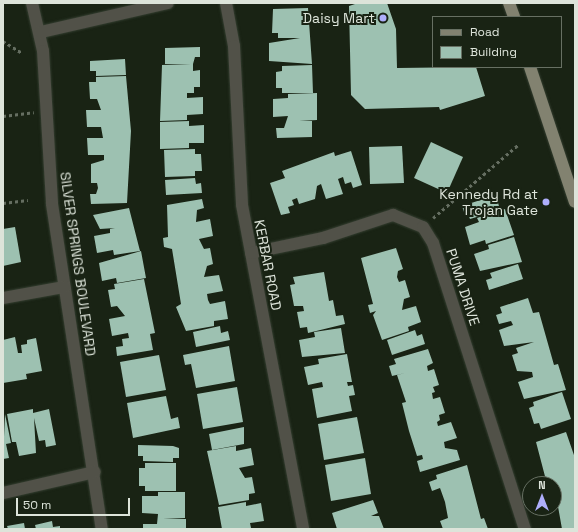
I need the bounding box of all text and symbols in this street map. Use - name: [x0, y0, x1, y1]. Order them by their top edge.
- place label: Daisy Mart: [303, 10, 375, 26]
- marker: Daisy Mart: [378, 13, 388, 23]
- legend: [432, 16, 562, 68]
- text: Road: [470, 24, 499, 40]
- text: Building: [470, 44, 517, 60]
- street label: SILVER SPRINGS BOULEVARD: [57, 171, 99, 357]
- place label: Kennedy Rd at Trojan Gate: [439, 186, 538, 218]
- marker: Kennedy Rd at Trojan Gate: [541, 197, 551, 207]
- street label: KERBAR ROAD: [251, 218, 285, 312]
- street label: PUMA DRIVE: [443, 246, 483, 328]
- north arrow: [522, 476, 562, 516]
- text: N: [538, 478, 546, 492]
- scale bar: [18, 490, 132, 516]
- text: 50 m: [23, 497, 51, 513]

